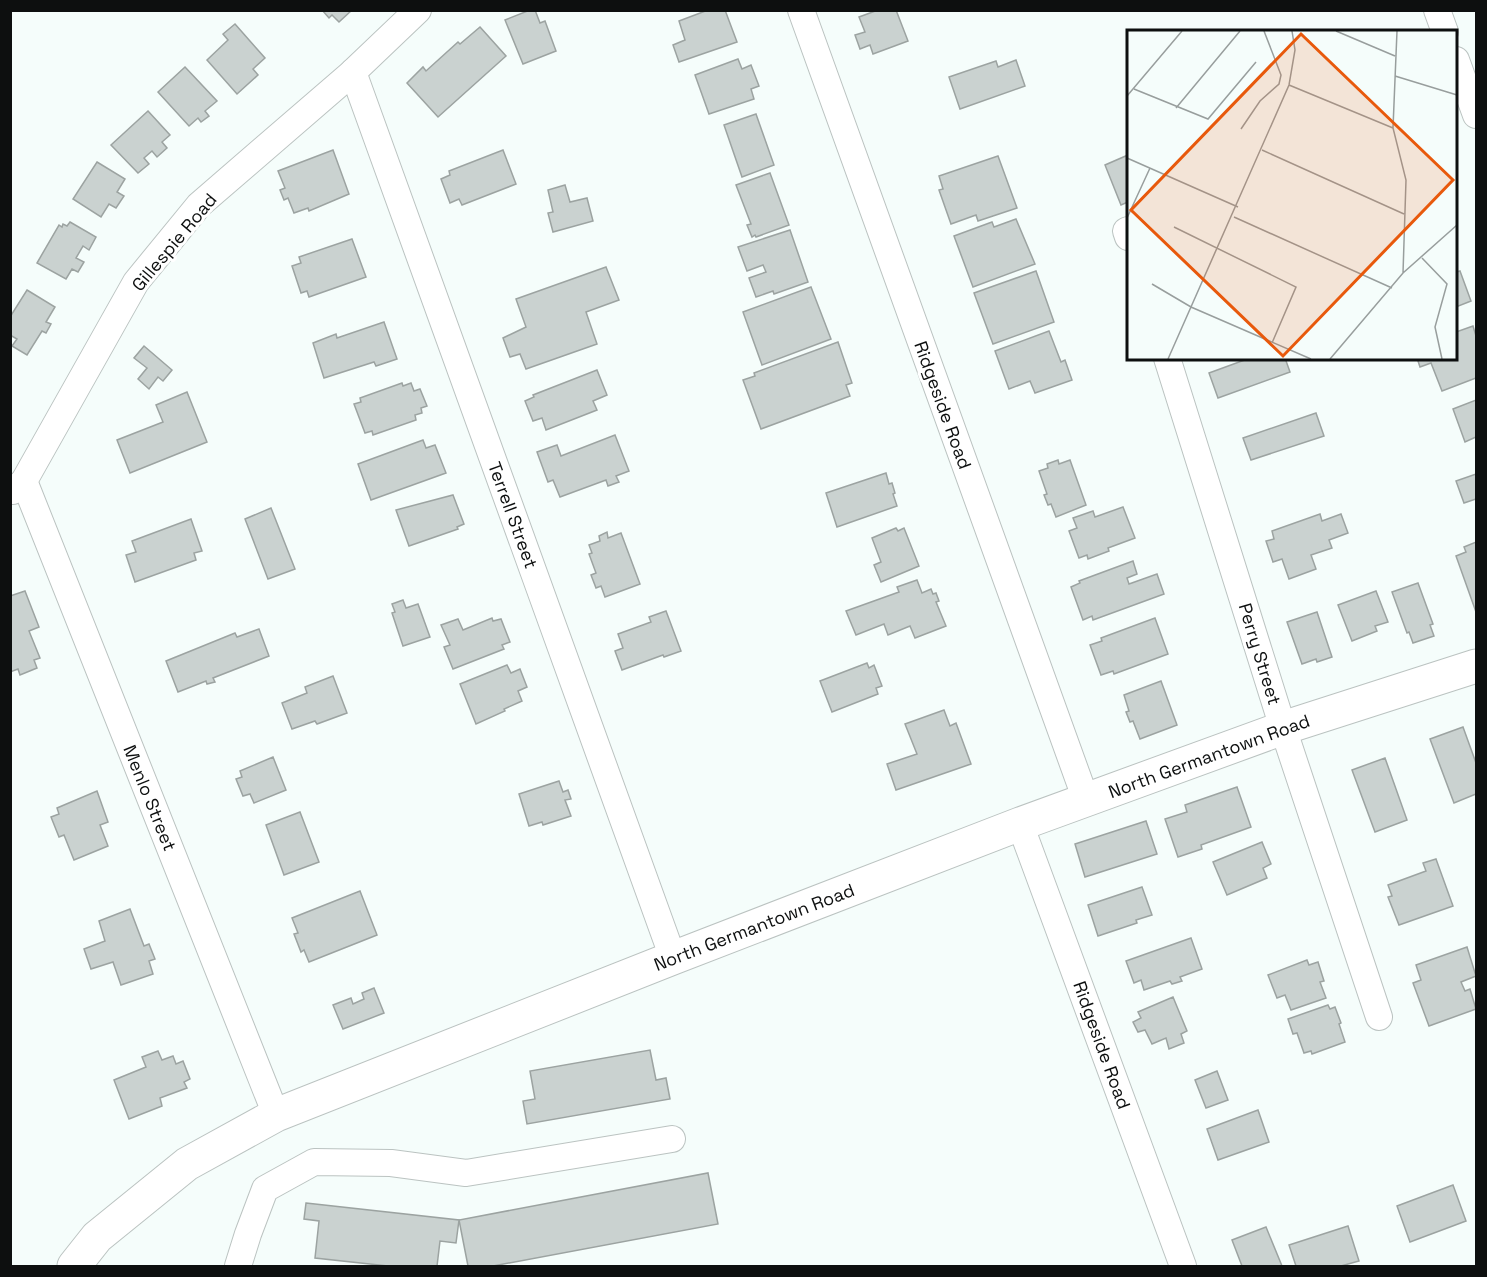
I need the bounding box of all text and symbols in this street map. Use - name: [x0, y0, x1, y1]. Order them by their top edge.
- inset map: [1127, 30, 1457, 360]
- street label: Gillespie Road: [126, 188, 222, 296]
- street label: Ridgeside Road: [909, 338, 977, 472]
- street label: Terrell Street: [483, 459, 543, 571]
- street label: Perry Street: [1234, 600, 1286, 708]
- street label: North Germantown Road: [1105, 709, 1313, 803]
- street label: Menlo Street: [118, 742, 182, 854]
- street label: North Germantown Road: [650, 878, 858, 976]
- street label: Ridgeside Road: [1068, 978, 1136, 1112]

